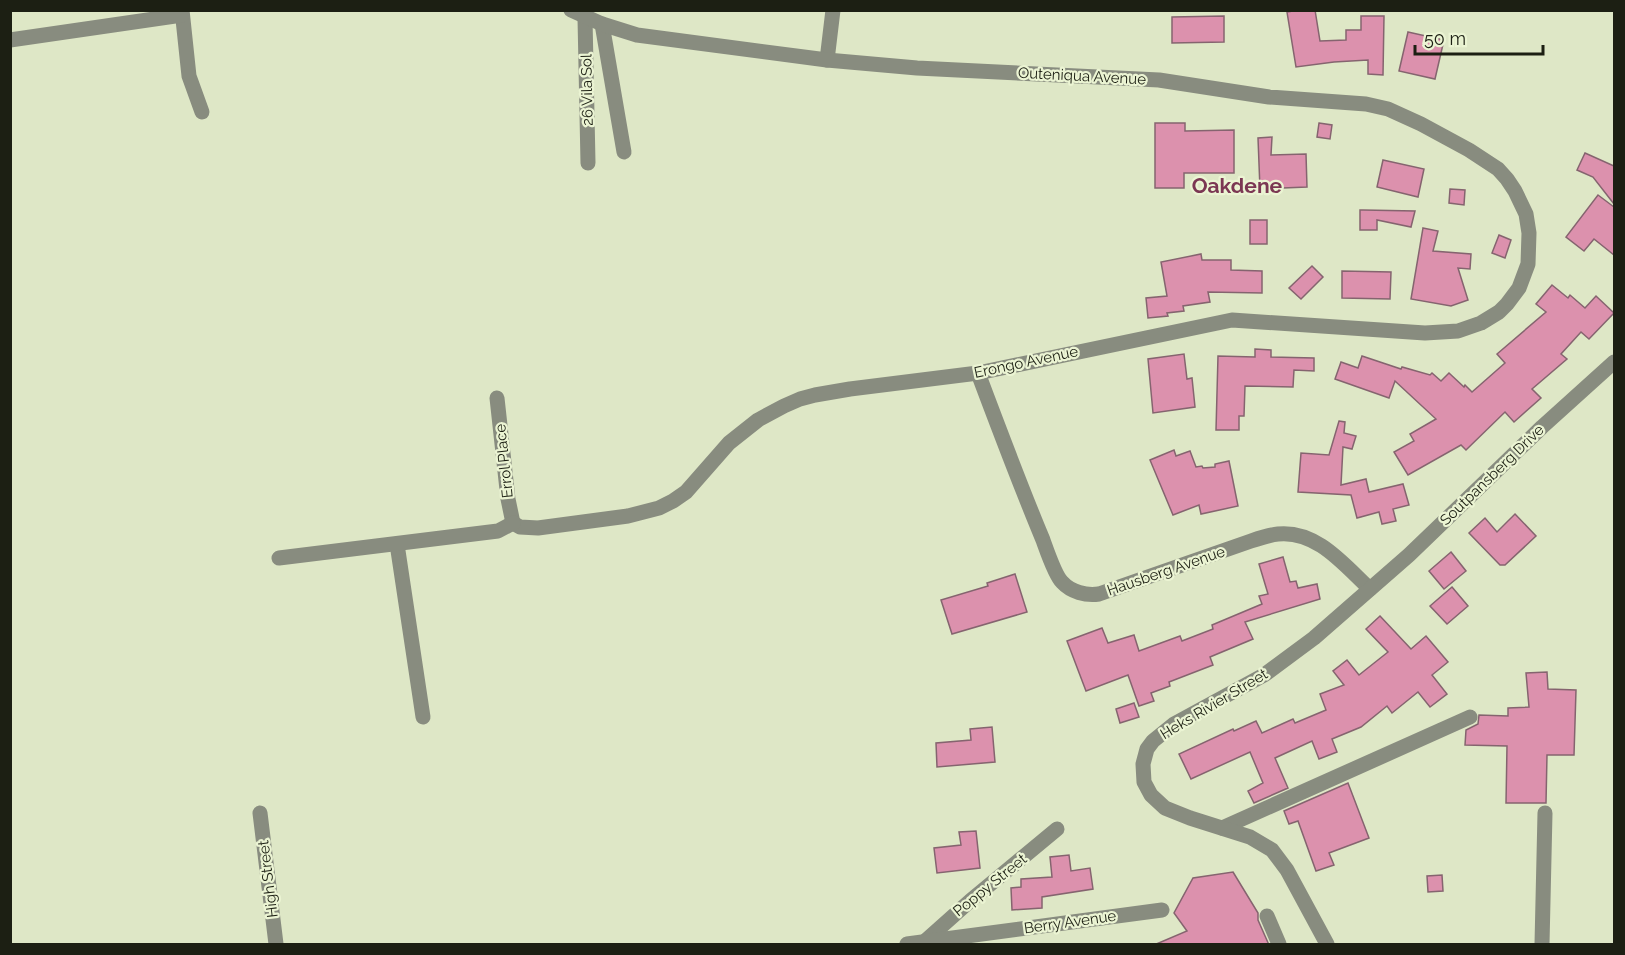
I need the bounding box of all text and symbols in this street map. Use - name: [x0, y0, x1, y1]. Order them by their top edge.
- scale bar: [1415, 18, 1542, 56]
- text: 50 m: [1424, 28, 1466, 49]
- street label: 26 Vila Sol: [577, 53, 597, 126]
- street label: Outeniqua Avenue: [1017, 64, 1147, 88]
- district label: Oakdene: [1192, 173, 1283, 198]
- street label: Erongo Avenue: [972, 342, 1080, 382]
- street label: Soutpansberg Drive: [1436, 421, 1548, 529]
- street label: Errol Place: [491, 423, 517, 499]
- street label: Hausberg Avenue: [1105, 542, 1228, 600]
- street label: Heks Rivier Street: [1157, 665, 1271, 743]
- street label: High Street: [254, 839, 282, 919]
- street label: Poppy Street: [950, 850, 1030, 920]
- street label: Berry Avenue: [1023, 907, 1118, 937]

